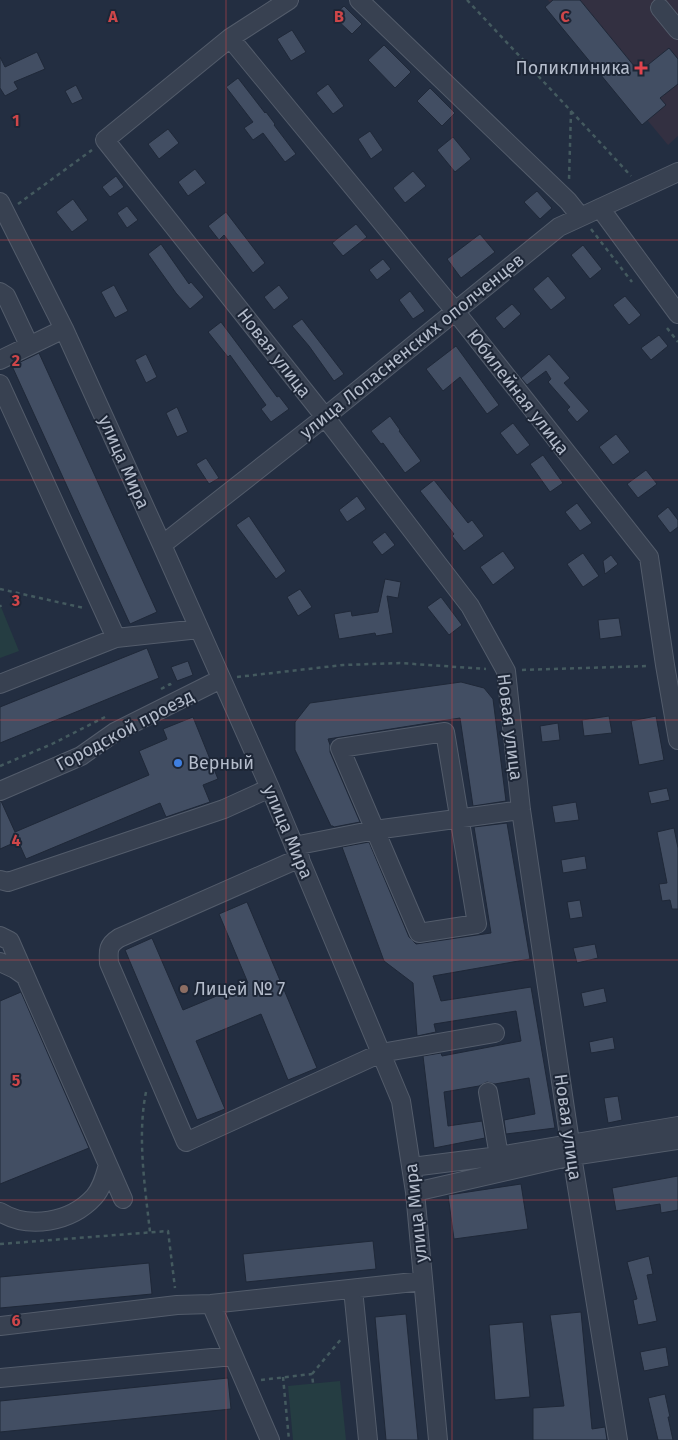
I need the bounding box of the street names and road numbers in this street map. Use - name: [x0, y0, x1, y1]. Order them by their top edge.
- street label: улица Лопасненских ополченцев: [295, 249, 529, 443]
- street label: Новая улица: [232, 304, 316, 402]
- street label: Юбилейная улица: [462, 325, 574, 459]
- street label: улица Мира: [94, 412, 154, 512]
- street label: Новая улица: [493, 672, 527, 782]
- street label: Городской проезд: [52, 684, 198, 776]
- street label: улица Мира: [258, 782, 318, 882]
- street label: Новая улица: [550, 1072, 586, 1182]
- street label: улица Мира: [400, 1162, 432, 1264]

